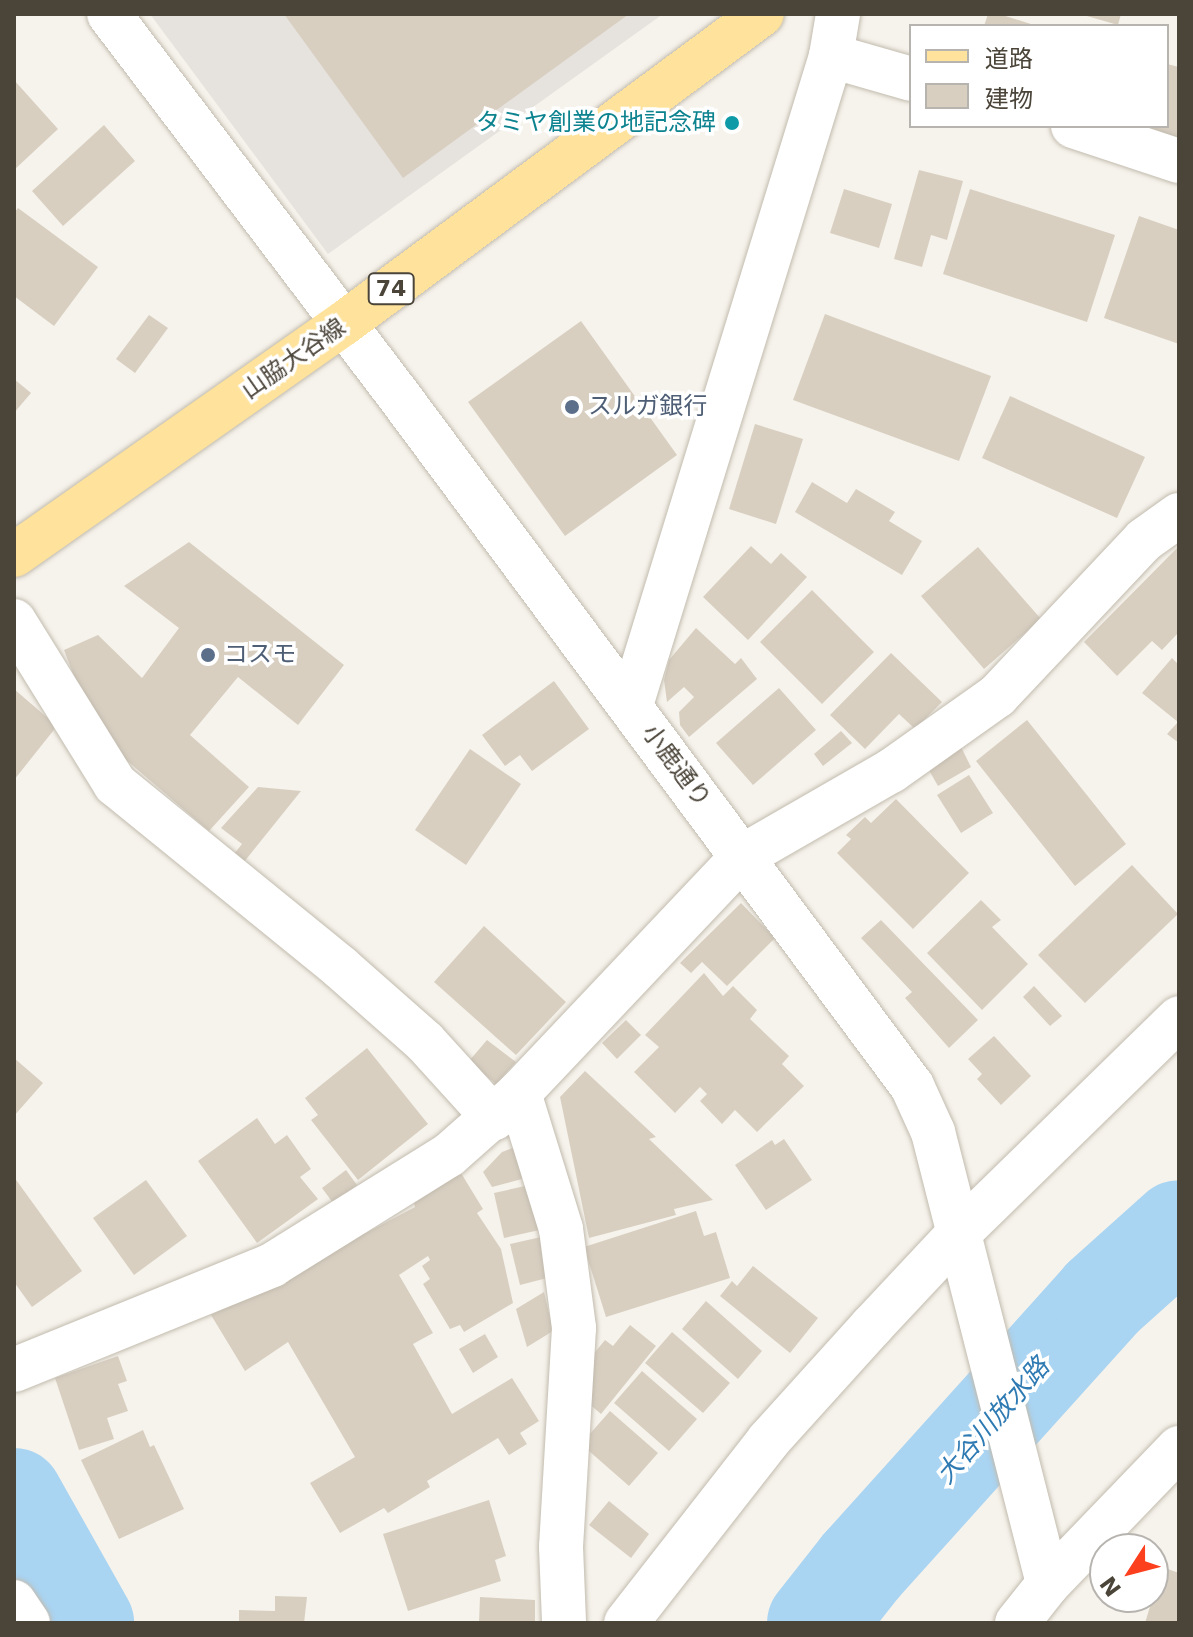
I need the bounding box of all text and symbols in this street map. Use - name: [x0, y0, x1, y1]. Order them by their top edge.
- legend: [909, 24, 1169, 128]
- text: 道路: [985, 45, 1033, 73]
- text: 建物: [985, 85, 1033, 113]
- place label: タミヤ創業の地記念碑: [476, 109, 716, 137]
- marker: タミヤ創業の地記念碑: [723, 114, 741, 132]
- road number: 74: [367, 271, 415, 307]
- street label: 山脇大谷線: [237, 313, 351, 405]
- place label: スルガ銀行: [588, 393, 708, 421]
- marker: スルガ銀行: [563, 398, 581, 416]
- place label: コスモ: [224, 641, 296, 669]
- marker: コスモ: [199, 646, 217, 664]
- street label: 小鹿通り: [636, 719, 716, 813]
- water label: 大谷川放水路: [930, 1352, 1056, 1490]
- north arrow: [1089, 1533, 1169, 1613]
- text: N: [1095, 1571, 1126, 1601]

